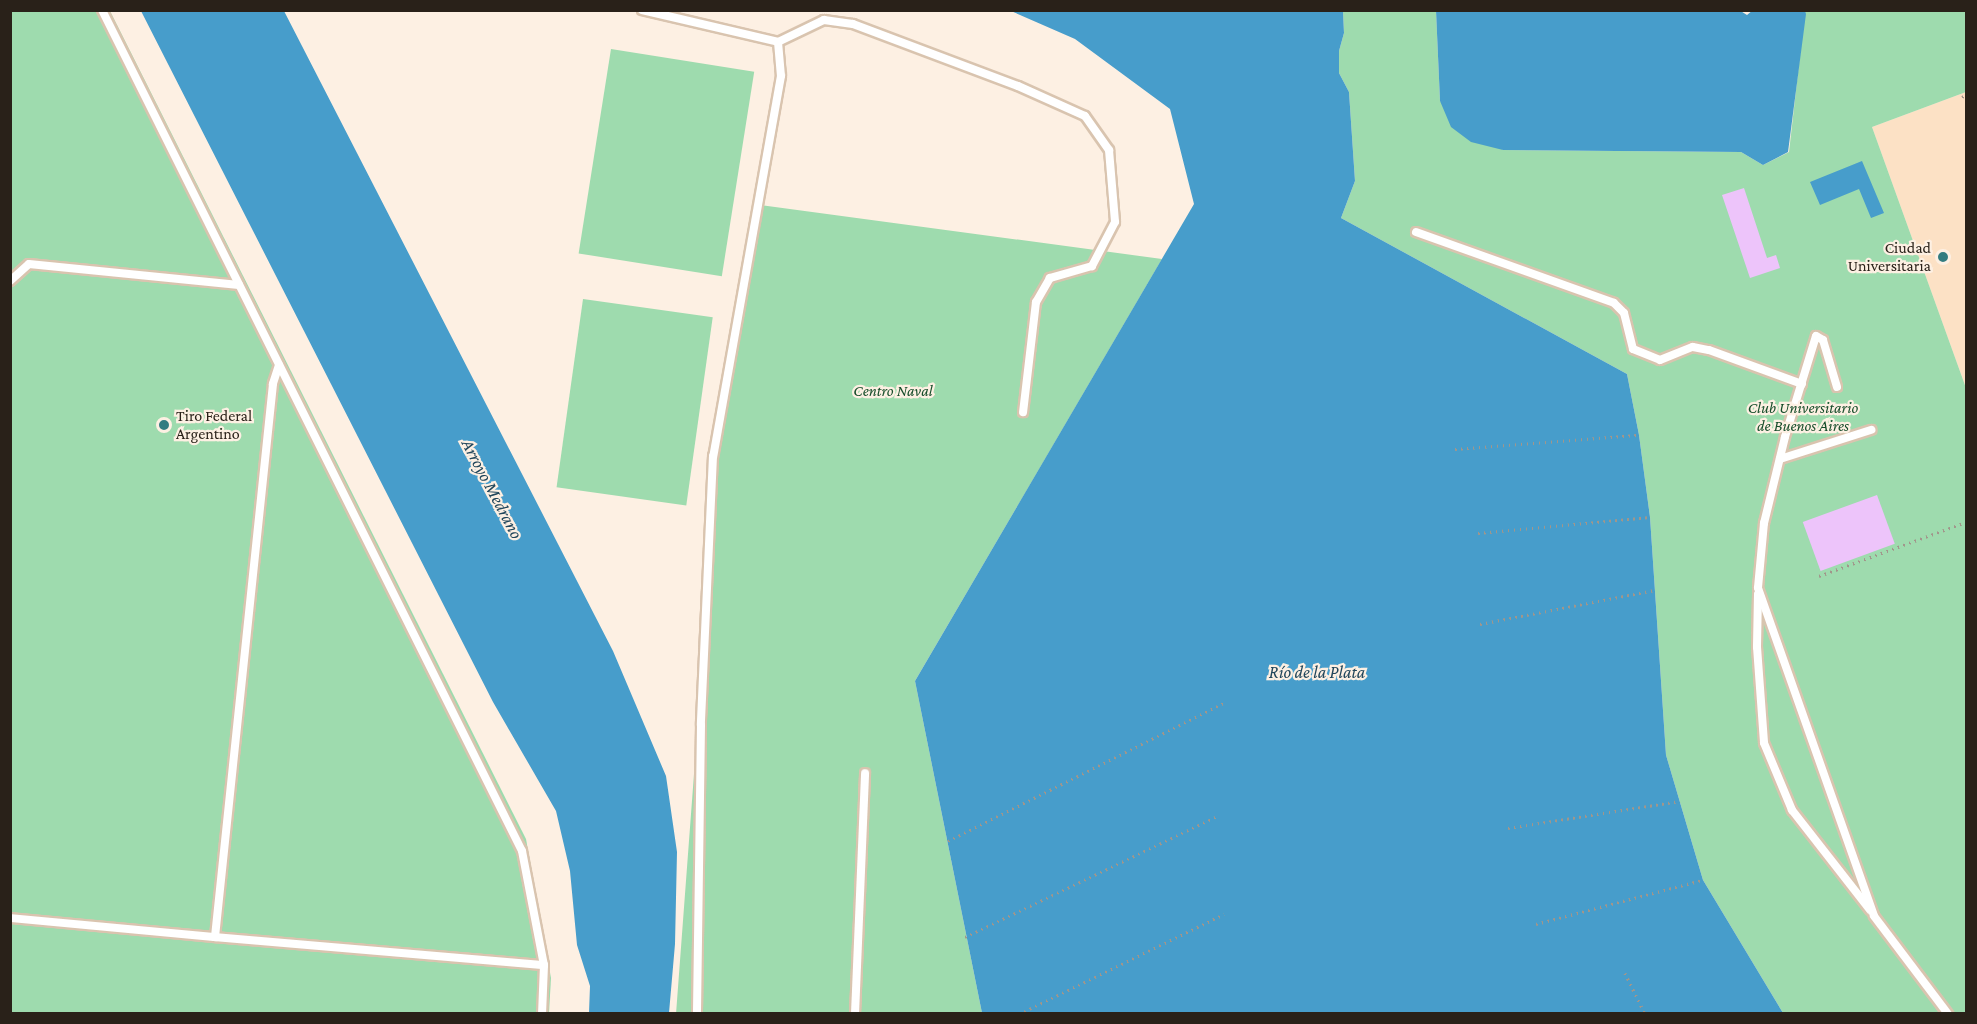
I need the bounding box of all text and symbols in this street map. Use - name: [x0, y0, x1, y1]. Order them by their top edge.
- place label: Ciudad Universitaria: [1848, 238, 1931, 276]
- marker: Ciudad Universitaria: [1936, 250, 1950, 264]
- park label: Centro Naval: [853, 381, 933, 401]
- park label: Club Universitario de Buenos Aires: [1748, 398, 1858, 436]
- place label: Tiro Federal Argentino: [176, 406, 252, 444]
- marker: Tiro Federal Argentino: [157, 418, 171, 432]
- water label: Arroyo Medrano: [457, 435, 527, 543]
- water label: Río de la Plata: [1269, 661, 1365, 683]

